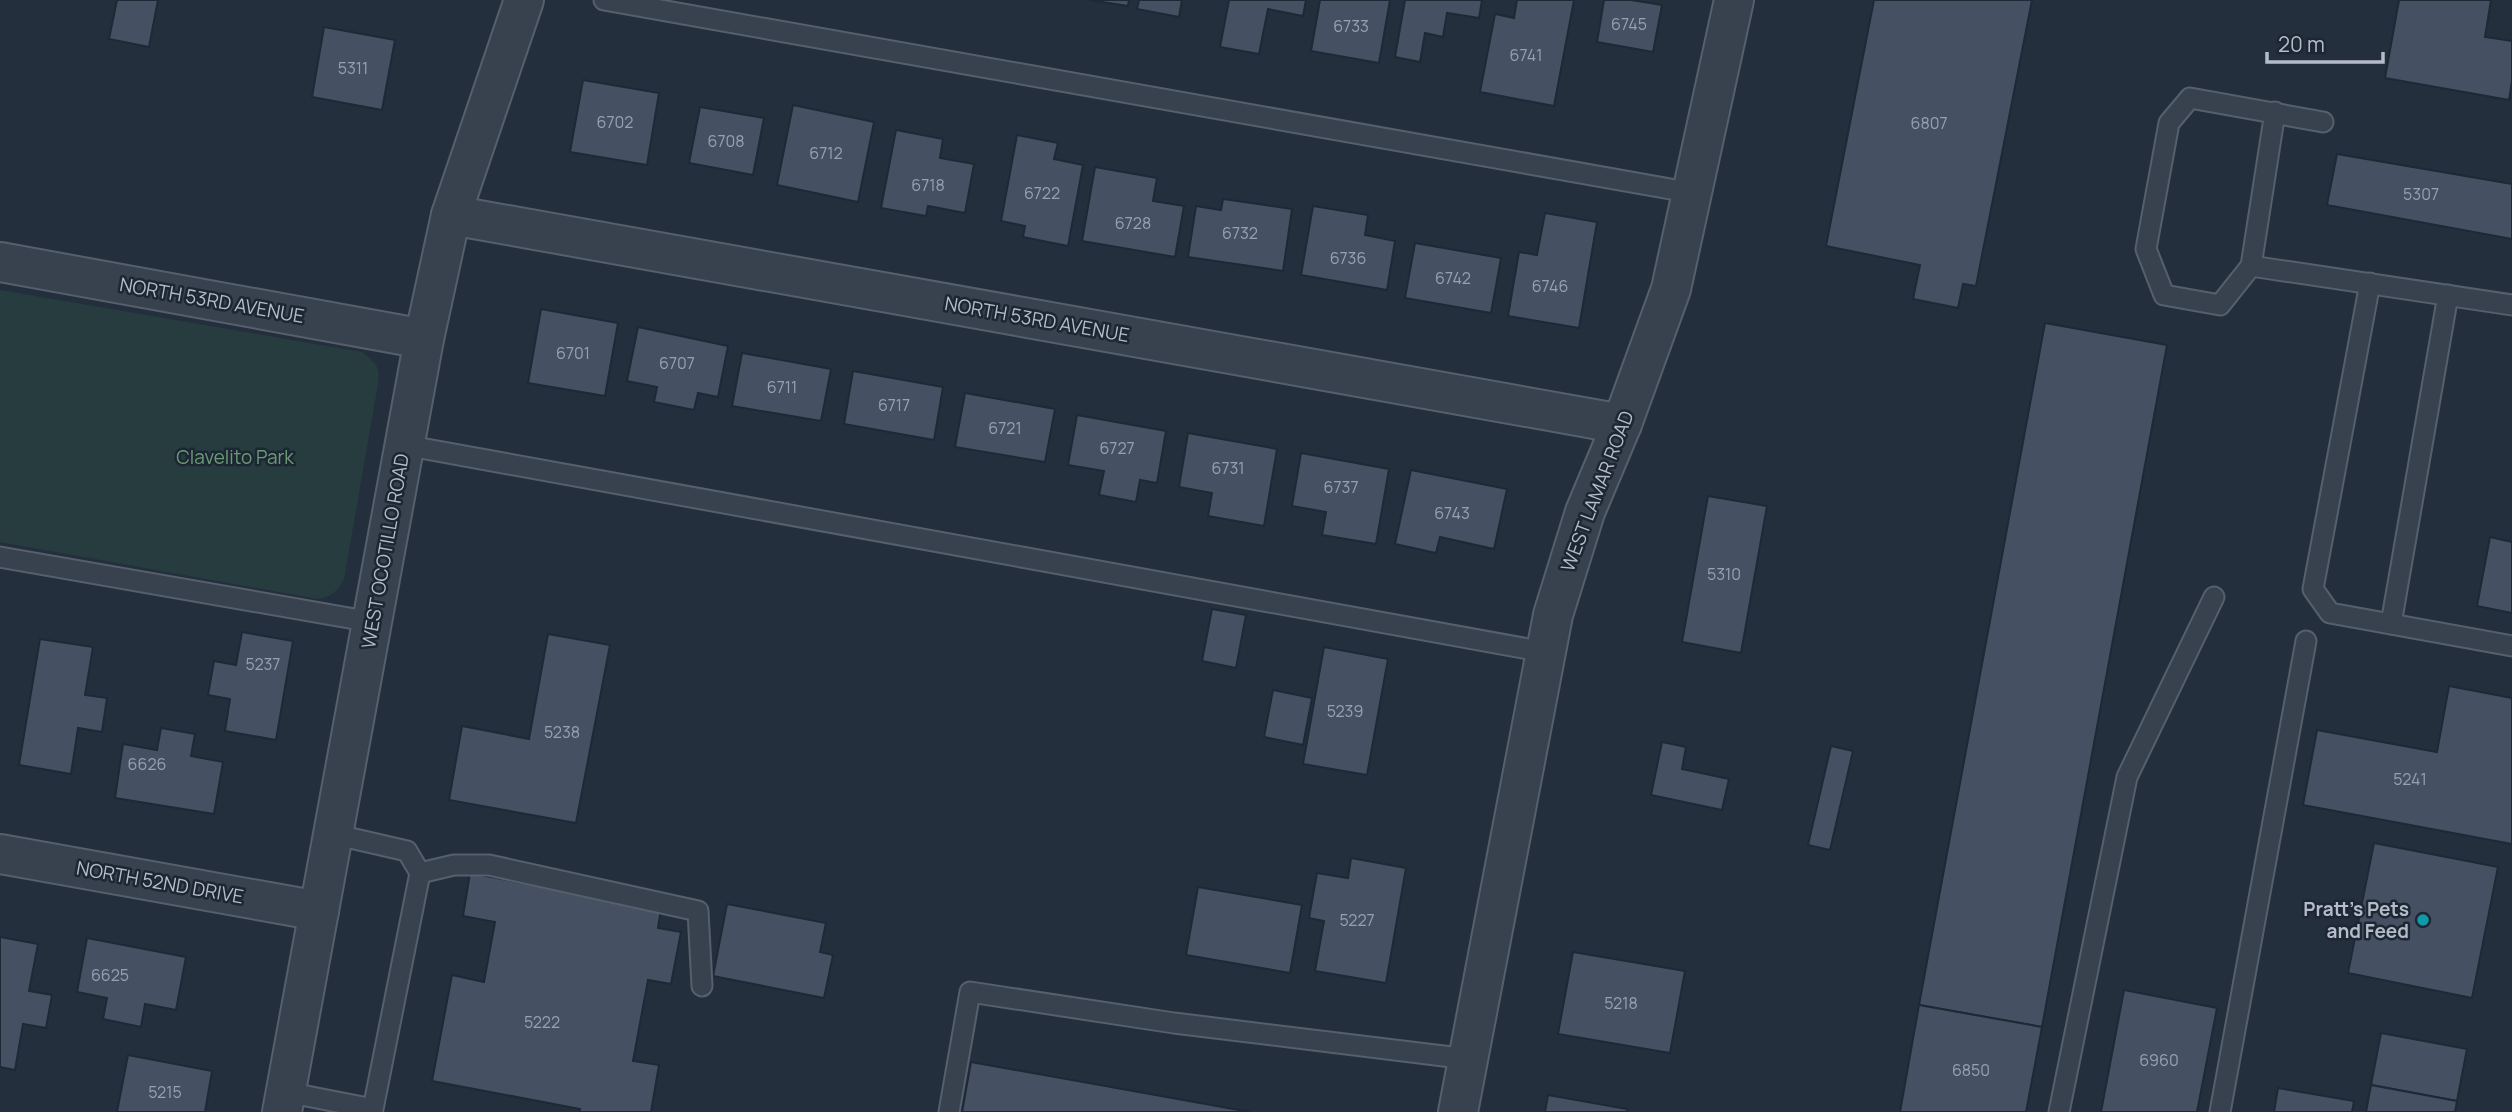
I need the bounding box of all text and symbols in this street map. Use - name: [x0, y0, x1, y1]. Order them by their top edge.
- house number: 6745: [1611, 13, 1647, 35]
- house number: 6733: [1333, 15, 1369, 37]
- scale bar: [2267, 21, 2382, 65]
- text: 20 m: [2278, 30, 2325, 58]
- house number: 6741: [1510, 44, 1543, 66]
- house number: 5311: [338, 57, 368, 79]
- house number: 6702: [597, 111, 633, 133]
- house number: 6807: [1910, 112, 1948, 134]
- house number: 6708: [707, 130, 745, 152]
- house number: 6712: [809, 142, 843, 164]
- house number: 6718: [911, 174, 945, 196]
- house number: 6722: [1024, 182, 1060, 204]
- house number: 5307: [2403, 183, 2439, 205]
- house number: 6728: [1115, 212, 1151, 234]
- house number: 6732: [1222, 222, 1258, 244]
- house number: 6736: [1330, 247, 1366, 269]
- house number: 6742: [1435, 267, 1471, 289]
- street label: NORTH 53RD AVENUE: [118, 271, 306, 329]
- house number: 6746: [1532, 275, 1568, 297]
- street label: NORTH 53RD AVENUE: [943, 290, 1131, 348]
- house number: 6701: [556, 342, 590, 364]
- house number: 6707: [659, 352, 695, 374]
- house number: 6711: [767, 376, 797, 398]
- house number: 6717: [878, 394, 910, 416]
- street label: WEST LAMAR ROAD: [1554, 407, 1640, 575]
- house number: 6721: [988, 417, 1022, 439]
- house number: 6727: [1099, 437, 1135, 459]
- park label: Clavelito Park: [176, 444, 294, 470]
- street label: WEST OCOTILLO ROAD: [355, 451, 415, 651]
- house number: 6731: [1211, 457, 1245, 479]
- house number: 6737: [1324, 476, 1358, 498]
- house number: 6743: [1434, 502, 1470, 524]
- house number: 5310: [1707, 563, 1741, 585]
- house number: 5237: [246, 653, 280, 675]
- house number: 5239: [1327, 700, 1363, 722]
- house number: 5238: [544, 721, 580, 743]
- house number: 6626: [128, 753, 166, 775]
- house number: 5241: [2393, 768, 2427, 790]
- street label: NORTH 52ND DRIVE: [74, 855, 246, 909]
- place label: Pratt's Pets and Feed: [2303, 896, 2409, 944]
- house number: 5227: [1339, 909, 1375, 931]
- marker: Pratt's Pets and Feed: [2415, 912, 2431, 928]
- house number: 6625: [91, 964, 129, 986]
- house number: 5218: [1604, 992, 1638, 1014]
- house number: 5222: [524, 1011, 560, 1033]
- house number: 6960: [2139, 1049, 2179, 1071]
- house number: 6850: [1952, 1059, 1990, 1081]
- house number: 5215: [148, 1081, 182, 1103]

